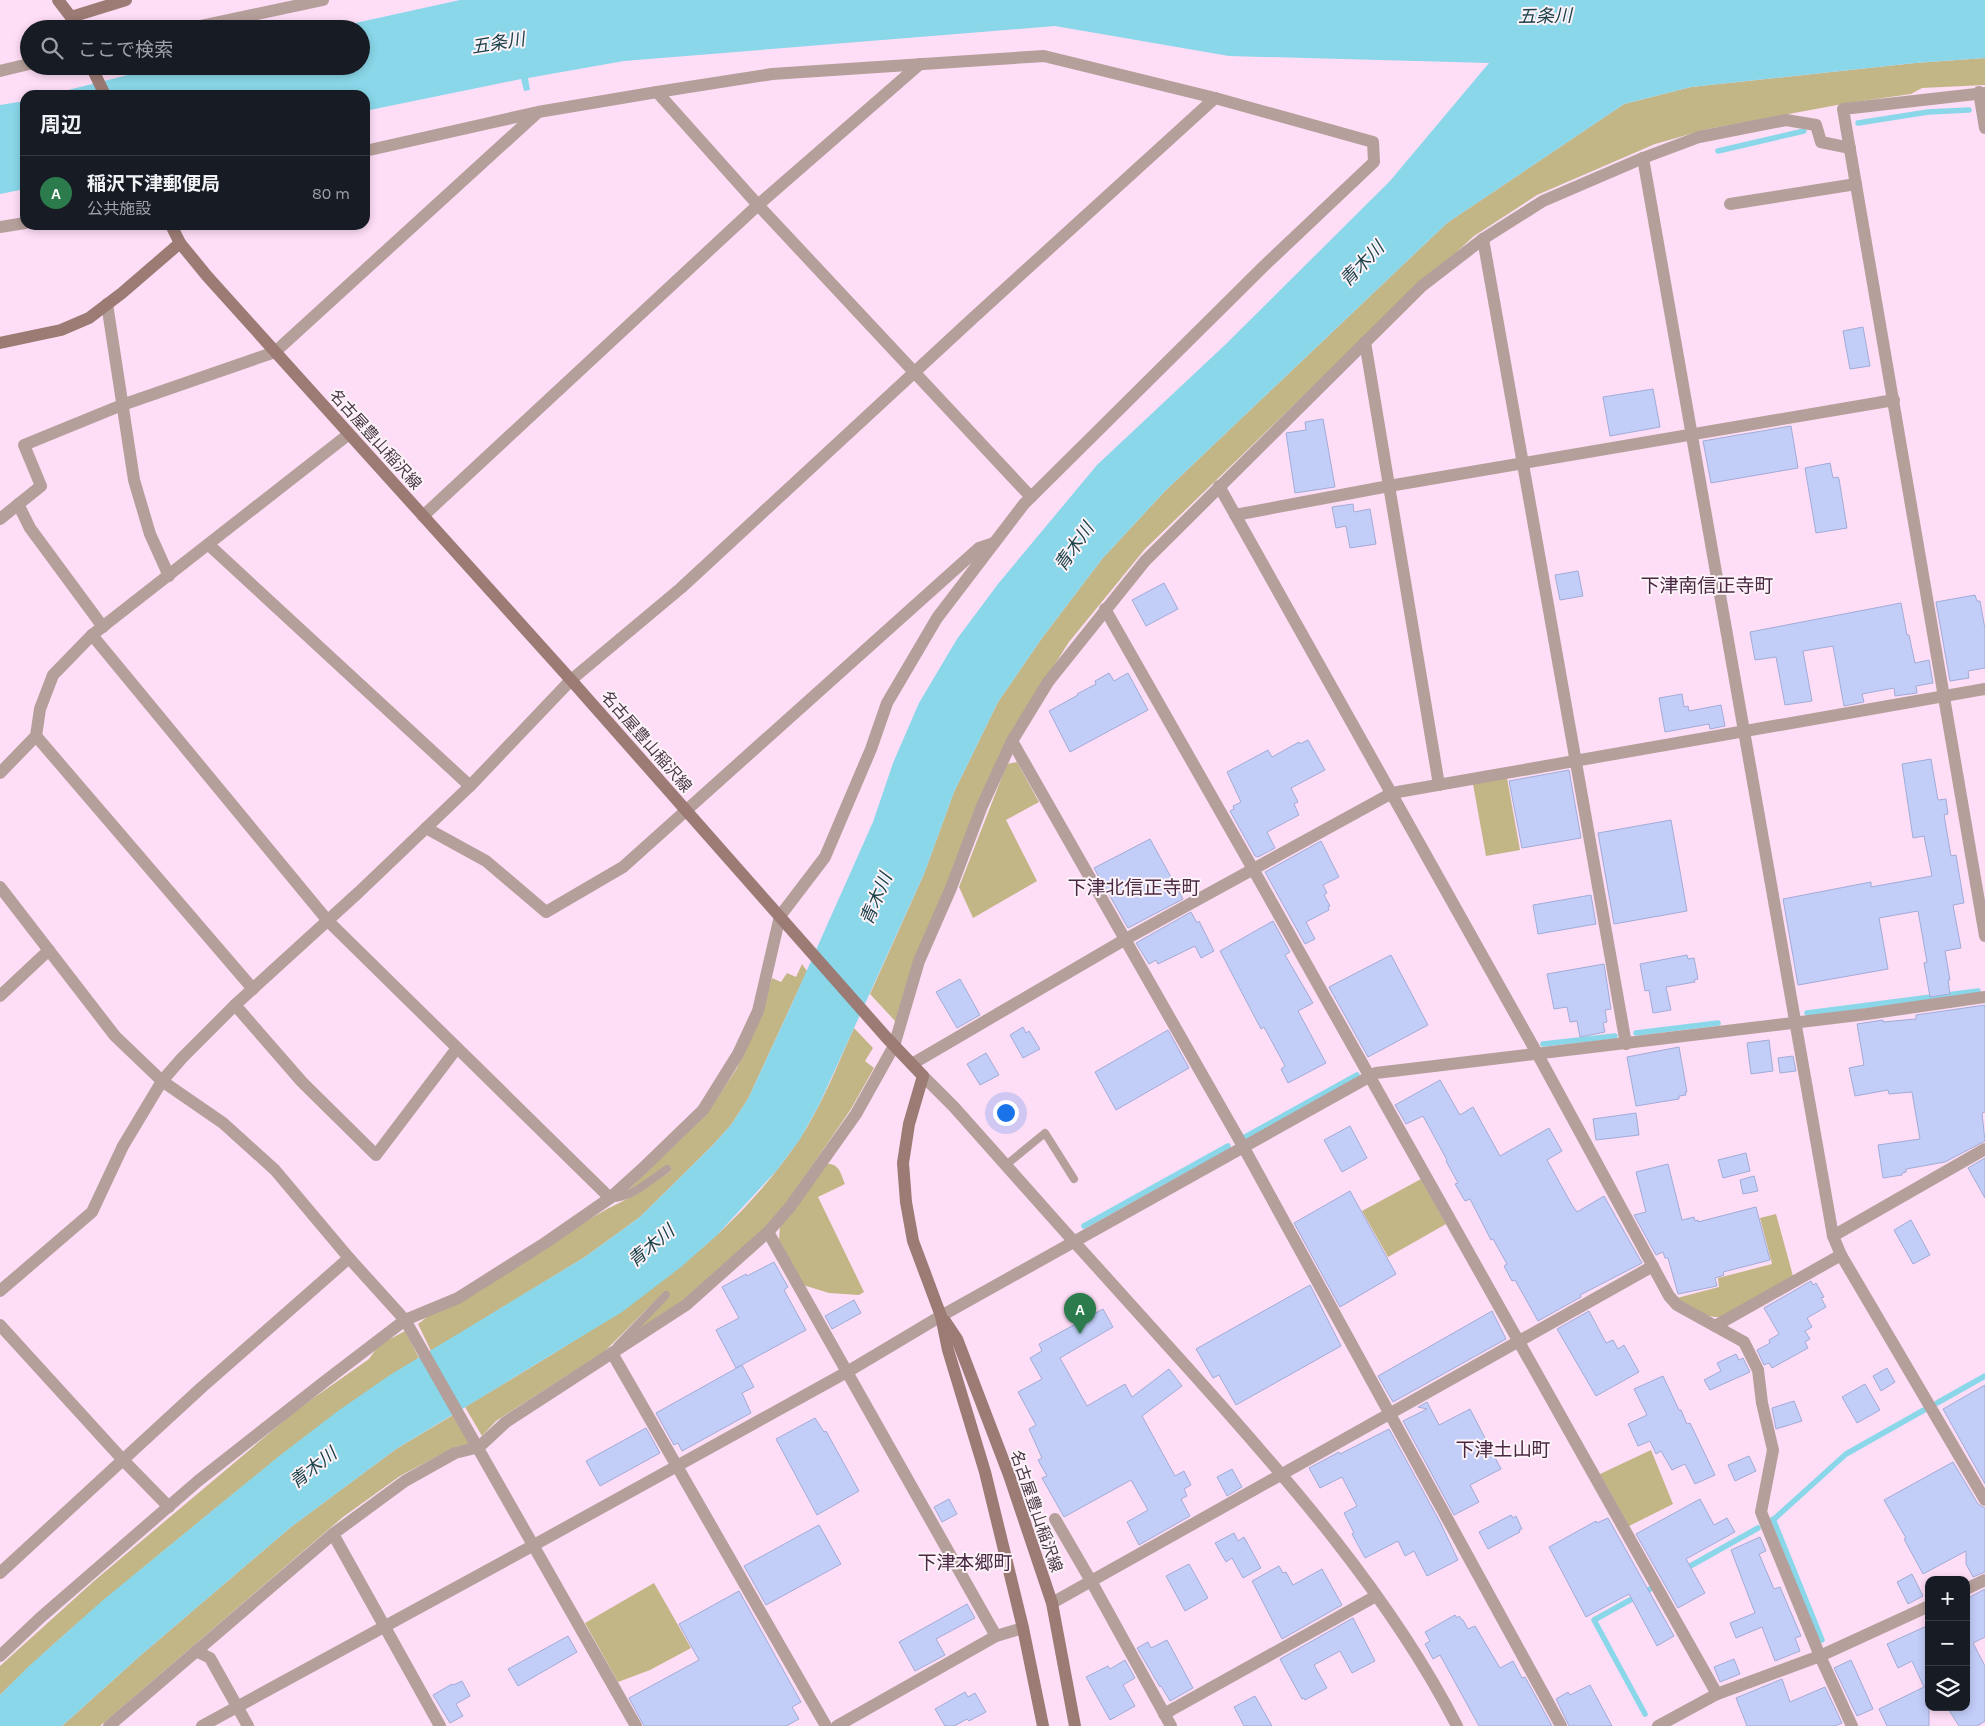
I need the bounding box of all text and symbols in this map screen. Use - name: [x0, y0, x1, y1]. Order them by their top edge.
- water label: 五条川: [1518, 4, 1574, 27]
- search box: [20, 20, 370, 75]
- water label: 五条川: [470, 28, 528, 58]
- icon: search: [38, 34, 66, 62]
- text: ここで検索: [78, 39, 173, 61]
- text: 周辺: [40, 113, 82, 137]
- text: 稲沢下津郵便局: [87, 173, 220, 195]
- text: A: [51, 184, 61, 203]
- text: 80 m: [312, 184, 350, 203]
- text: 公共施設: [87, 199, 151, 218]
- water label: 青木川: [1335, 235, 1390, 291]
- street label: 名古屋豊山稲沢線: [326, 385, 426, 493]
- water label: 青木川: [1050, 517, 1100, 575]
- district label: 下津南信正寺町: [1640, 575, 1774, 597]
- street label: 名古屋豊山稲沢線: [597, 687, 696, 796]
- water label: 青木川: [855, 868, 897, 928]
- district label: 下津北信正寺町: [1067, 877, 1201, 899]
- your location: [993, 1100, 1019, 1126]
- water label: 青木川: [623, 1219, 680, 1272]
- pin: A: [1064, 1293, 1096, 1334]
- district label: 下津土山町: [1455, 1439, 1551, 1461]
- water label: 青木川: [285, 1441, 343, 1493]
- street label: 名古屋豊山稲沢線: [1007, 1448, 1066, 1575]
- district label: 下津本郷町: [917, 1552, 1013, 1574]
- map controls: [1925, 1576, 1970, 1711]
- button: +: [1925, 1576, 1970, 1621]
- button: −: [1925, 1621, 1970, 1666]
- button: layers: [1925, 1666, 1970, 1711]

